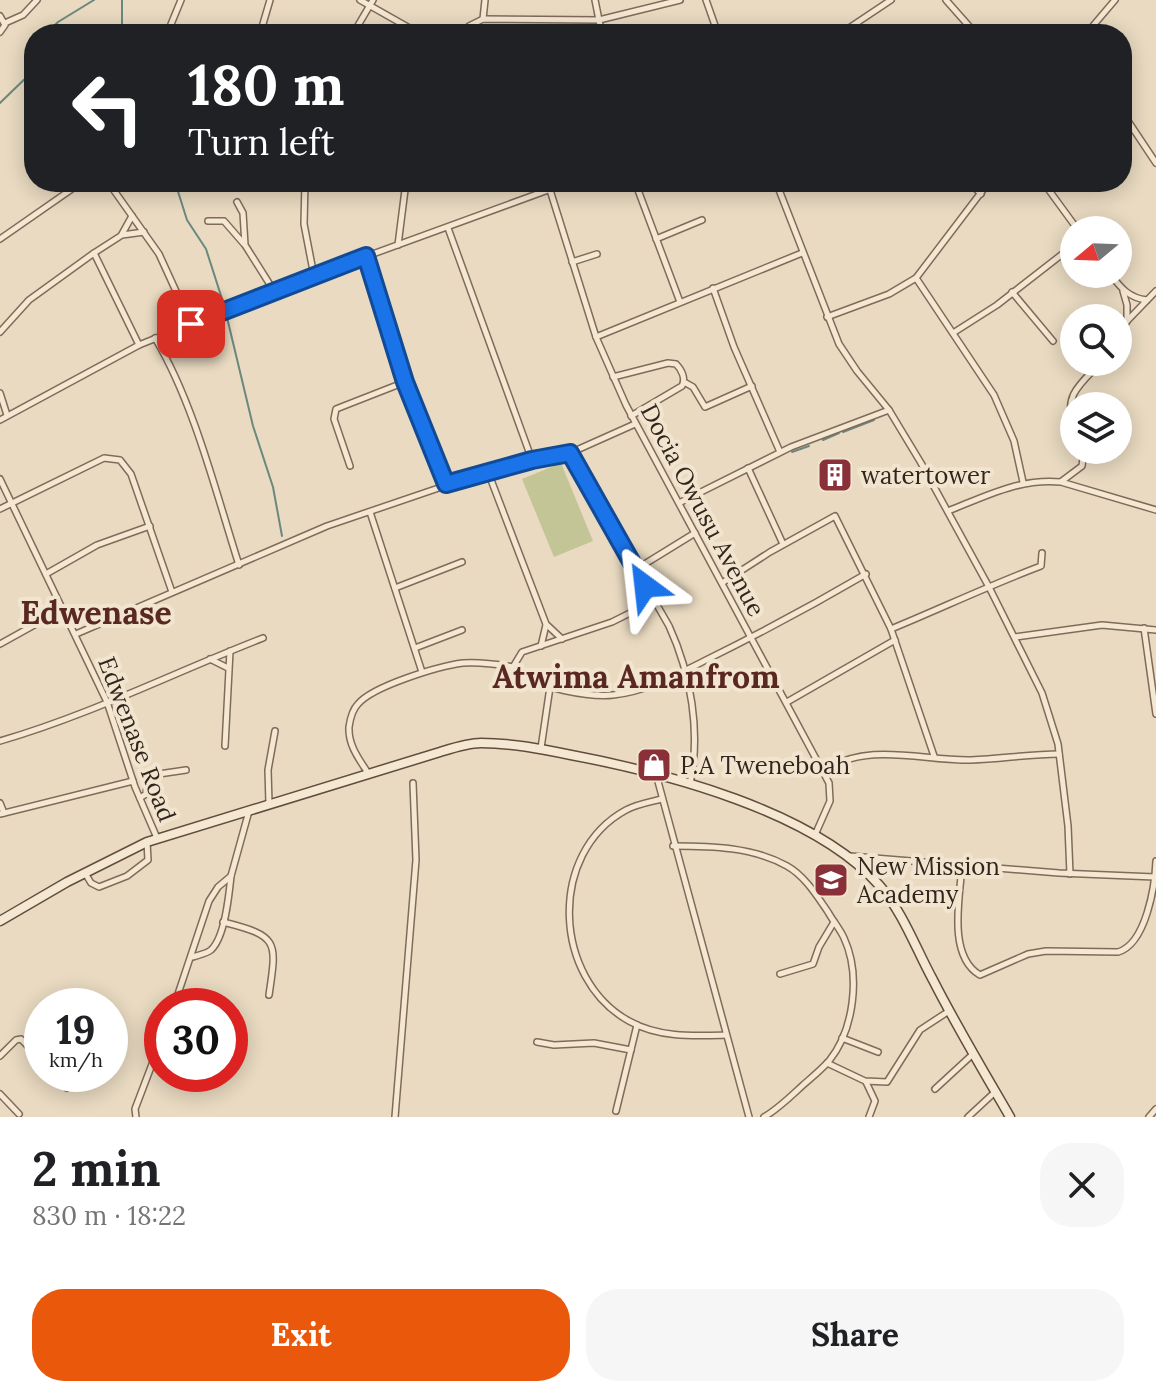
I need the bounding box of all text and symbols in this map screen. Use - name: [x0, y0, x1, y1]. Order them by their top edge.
- text: 180 m: [188, 49, 345, 120]
- icon: left: [56, 56, 160, 160]
- text: Turn left: [188, 119, 335, 165]
- north arrow: [1060, 216, 1132, 288]
- map controls: [1060, 216, 1132, 464]
- pin: [157, 290, 225, 358]
- icon: arrive: [169, 302, 213, 346]
- button: search: [1060, 304, 1132, 376]
- button: layers: [1060, 392, 1132, 464]
- street label: Docia Owusu Avenue: [634, 399, 772, 621]
- building icon: watertower: [816, 456, 854, 494]
- place label: watertower: [861, 460, 991, 491]
- position arrow: [603, 544, 687, 628]
- district label: Edwenase: [20, 592, 172, 633]
- street label: Edwenase Road: [91, 652, 183, 826]
- district label: Atwima Amanfrom: [492, 656, 780, 697]
- shop icon: P.A Tweneboah: [635, 746, 673, 784]
- place label: P.A Tweneboah: [680, 750, 850, 781]
- place label: New Mission Academy: [856, 851, 1000, 910]
- school or university icon: New Mission Academy: [812, 861, 850, 899]
- speed limit sign: 30: [144, 988, 248, 1092]
- text: 19: [56, 1004, 96, 1055]
- text: km/h: [49, 1047, 103, 1072]
- text: 2 min: [32, 1138, 161, 1199]
- button: close: [1040, 1143, 1124, 1227]
- text: 830 m · 18:22: [32, 1199, 186, 1232]
- button: Exit: [32, 1289, 570, 1381]
- button: Share: [586, 1289, 1124, 1381]

